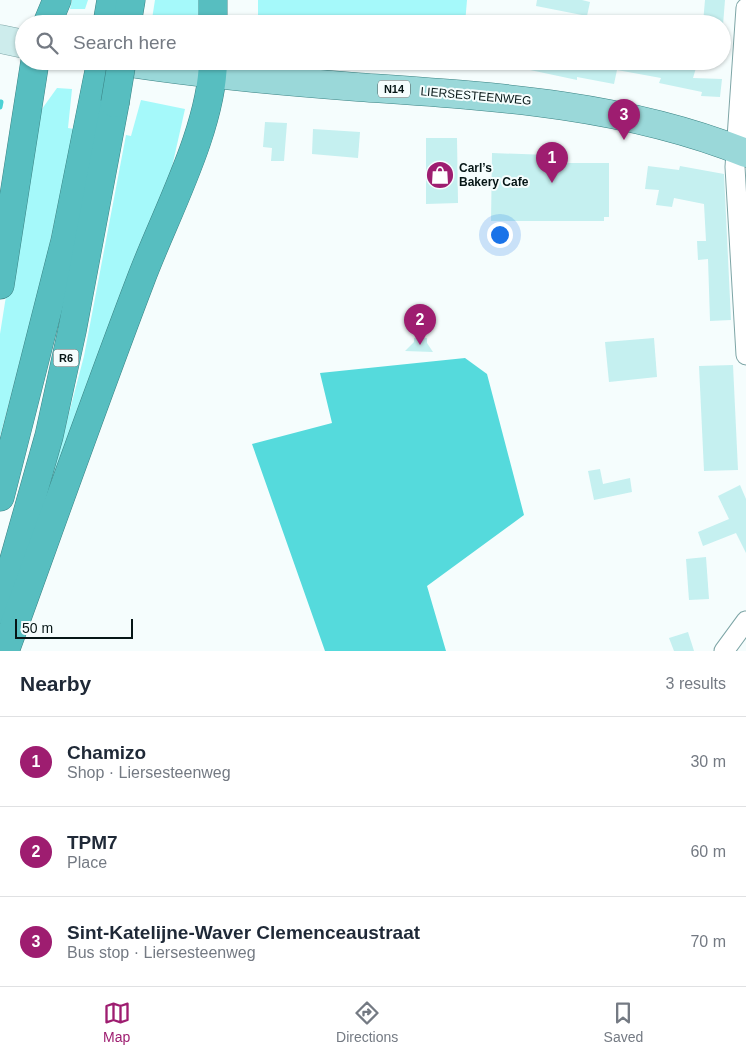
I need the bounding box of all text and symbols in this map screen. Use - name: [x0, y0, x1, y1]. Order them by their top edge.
- search box: [15, 15, 731, 70]
- icon: search: [33, 29, 61, 57]
- text: Search here: [73, 32, 177, 53]
- road number: N14: [378, 80, 410, 98]
- street label: LIERSESTEENWEG: [420, 84, 532, 108]
- pin: 3: [608, 99, 640, 140]
- pin: 1: [536, 142, 568, 183]
- shop icon: Carl’s Bakery Cafe: [425, 160, 455, 190]
- place label: Carl’s Bakery Cafe: [459, 161, 529, 189]
- your location: [487, 222, 513, 248]
- pin: 2: [404, 304, 436, 345]
- road number: R6: [54, 349, 78, 366]
- scale bar: [15, 616, 132, 639]
- text: 50 m: [22, 620, 53, 636]
- text: Nearby: [20, 672, 91, 695]
- text: 3 results: [666, 675, 726, 692]
- text: Chamizo: [67, 742, 146, 763]
- text: 1: [32, 753, 40, 770]
- text: 30 m: [690, 753, 726, 770]
- text: Shop · Liersesteenweg: [67, 764, 231, 781]
- text: TPM7: [67, 832, 118, 853]
- text: 2: [32, 843, 40, 860]
- text: 60 m: [690, 843, 726, 860]
- text: Place: [67, 854, 107, 871]
- text: Sint-Katelijne-Waver Clemenceaustraat: [67, 922, 420, 943]
- text: 3: [32, 933, 40, 950]
- text: 70 m: [690, 933, 726, 950]
- text: Bus stop · Liersesteenweg: [67, 944, 256, 961]
- tab: Map: [103, 999, 131, 1045]
- tab: Directions: [336, 999, 398, 1045]
- tab: Saved: [604, 999, 643, 1045]

